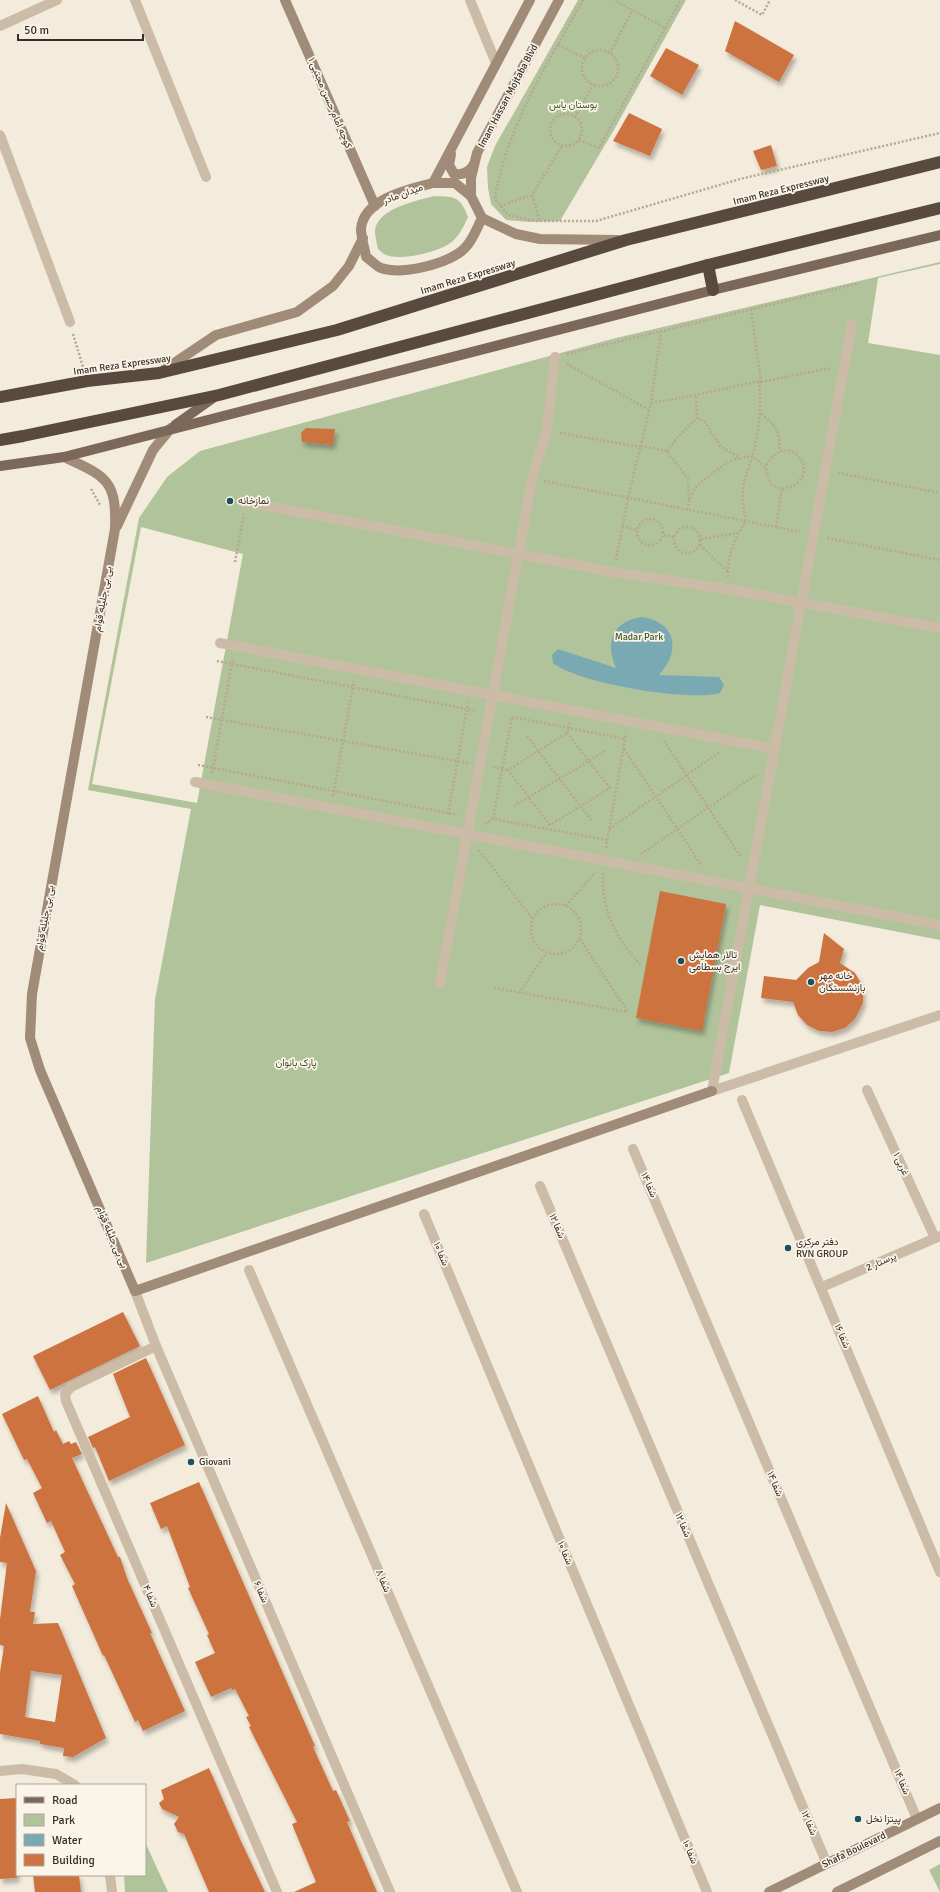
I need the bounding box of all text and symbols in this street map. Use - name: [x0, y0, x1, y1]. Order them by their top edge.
- scale bar: [18, 16, 143, 42]
- text: 50 m: [24, 23, 49, 38]
- street label: Imam Hassan Mojtaba Blvd: [476, 42, 540, 150]
- street label: کوچه امام حسن مجتبی ۱: [304, 56, 355, 151]
- park label: بوستان یاس: [549, 99, 597, 111]
- street label: Imam Reza Expressway: [732, 172, 830, 208]
- street label: میدان مادر: [380, 181, 425, 207]
- street label: Imam Reza Expressway: [419, 257, 517, 297]
- street label: Imam Reza Expressway: [72, 352, 172, 378]
- place label: نمازخانه: [238, 495, 269, 507]
- marker: نمازخانه: [225, 496, 235, 506]
- street label: بی بی جلیله قوام: [91, 565, 115, 633]
- park label: Madar Park: [615, 631, 663, 643]
- street label: بی بی جلیله قوام: [33, 884, 57, 952]
- place label: تالار همایش ایرج بسطامی: [689, 949, 740, 973]
- marker: تالار همایش ایرج بسطامی: [676, 956, 686, 966]
- place label: خانه مهر بازنشستگان: [818, 970, 865, 994]
- marker: خانه مهر بازنشستگان: [806, 977, 816, 987]
- park label: پارک بانوان: [275, 1057, 317, 1070]
- street label: ۱ غربی: [890, 1150, 912, 1178]
- street label: شفا ۱۴: [638, 1171, 660, 1200]
- street label: بی بی جلیله قوام: [93, 1204, 131, 1270]
- street label: شفا ۱۲: [546, 1212, 568, 1240]
- place label: دفتر مرکزی RVN GROUP: [796, 1236, 848, 1260]
- street label: شفا ۱۰: [431, 1240, 451, 1268]
- marker: دفتر مرکزی RVN GROUP: [783, 1243, 793, 1253]
- street label: پرستار 2: [864, 1250, 898, 1275]
- street label: شفا ۱۶: [832, 1322, 853, 1350]
- place label: Giovani: [199, 1456, 231, 1468]
- marker: Giovani: [186, 1457, 196, 1467]
- street label: شفا ۱۴: [764, 1470, 786, 1499]
- street label: شفا ۱۲: [672, 1511, 694, 1539]
- street label: شفا ۱۰: [555, 1539, 575, 1567]
- street label: شفا ۸: [373, 1568, 393, 1594]
- street label: شفا ۶: [251, 1579, 271, 1605]
- street label: شفا ۴: [140, 1583, 160, 1609]
- street label: شفا ۱۴: [891, 1768, 913, 1797]
- legend: [16, 1784, 146, 1876]
- text: Road: [52, 1793, 78, 1808]
- street label: شفا ۱۲: [798, 1809, 820, 1837]
- text: Park: [52, 1813, 75, 1828]
- place label: پیتزا نخل: [866, 1813, 901, 1826]
- marker: پیتزا نخل: [853, 1814, 863, 1824]
- street label: Shafa Boulevard: [820, 1829, 888, 1871]
- text: Water: [52, 1833, 83, 1848]
- street label: شفا ۱۰: [680, 1838, 700, 1866]
- text: Building: [52, 1853, 95, 1868]

